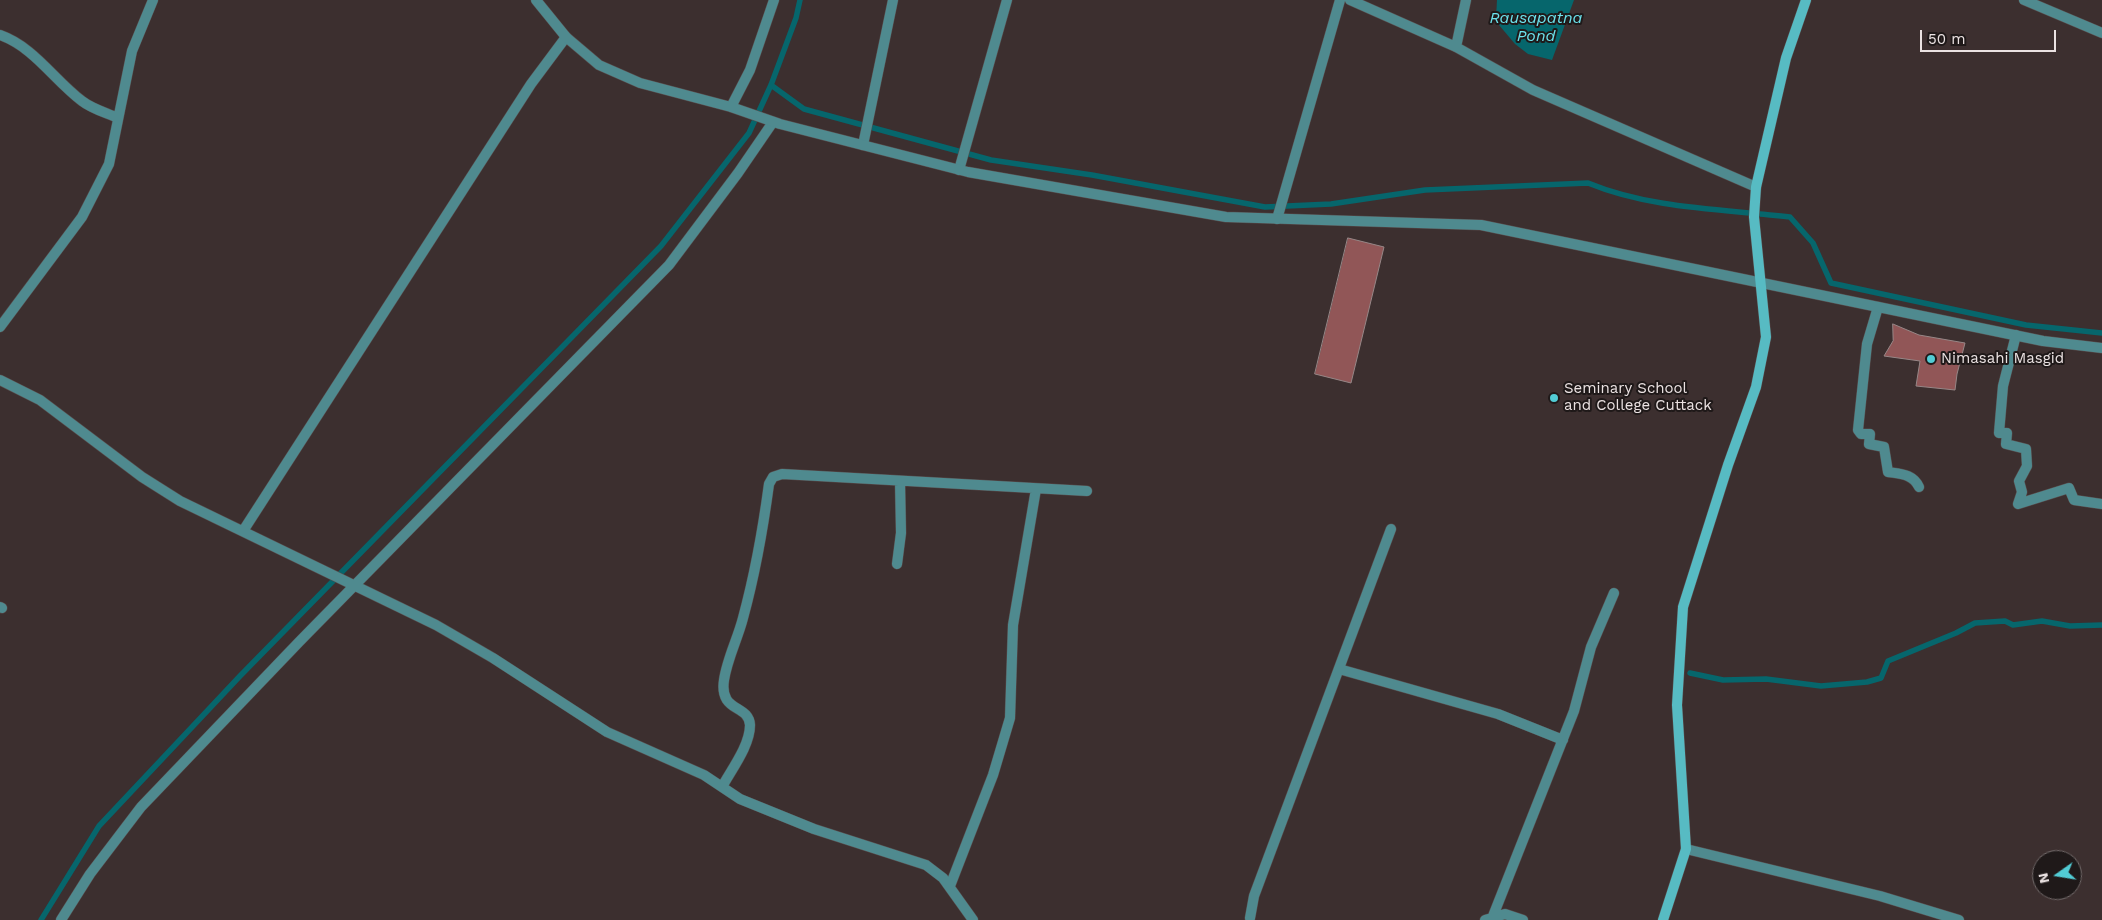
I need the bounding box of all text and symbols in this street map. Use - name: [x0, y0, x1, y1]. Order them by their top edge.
- water label: Rausapatna Pond: [1490, 8, 1582, 46]
- scale bar: [1922, 20, 2058, 52]
- text: 50 m: [1928, 30, 1965, 48]
- place label: Nimasahi Masgid: [1941, 350, 2064, 368]
- marker: Nimasahi Masgid: [1925, 353, 1937, 365]
- place label: Seminary School and College Cuttack: [1564, 380, 1712, 415]
- marker: Seminary School and College Cuttack: [1548, 392, 1560, 404]
- north arrow: [2032, 850, 2082, 900]
- text: N: [2034, 871, 2052, 885]

